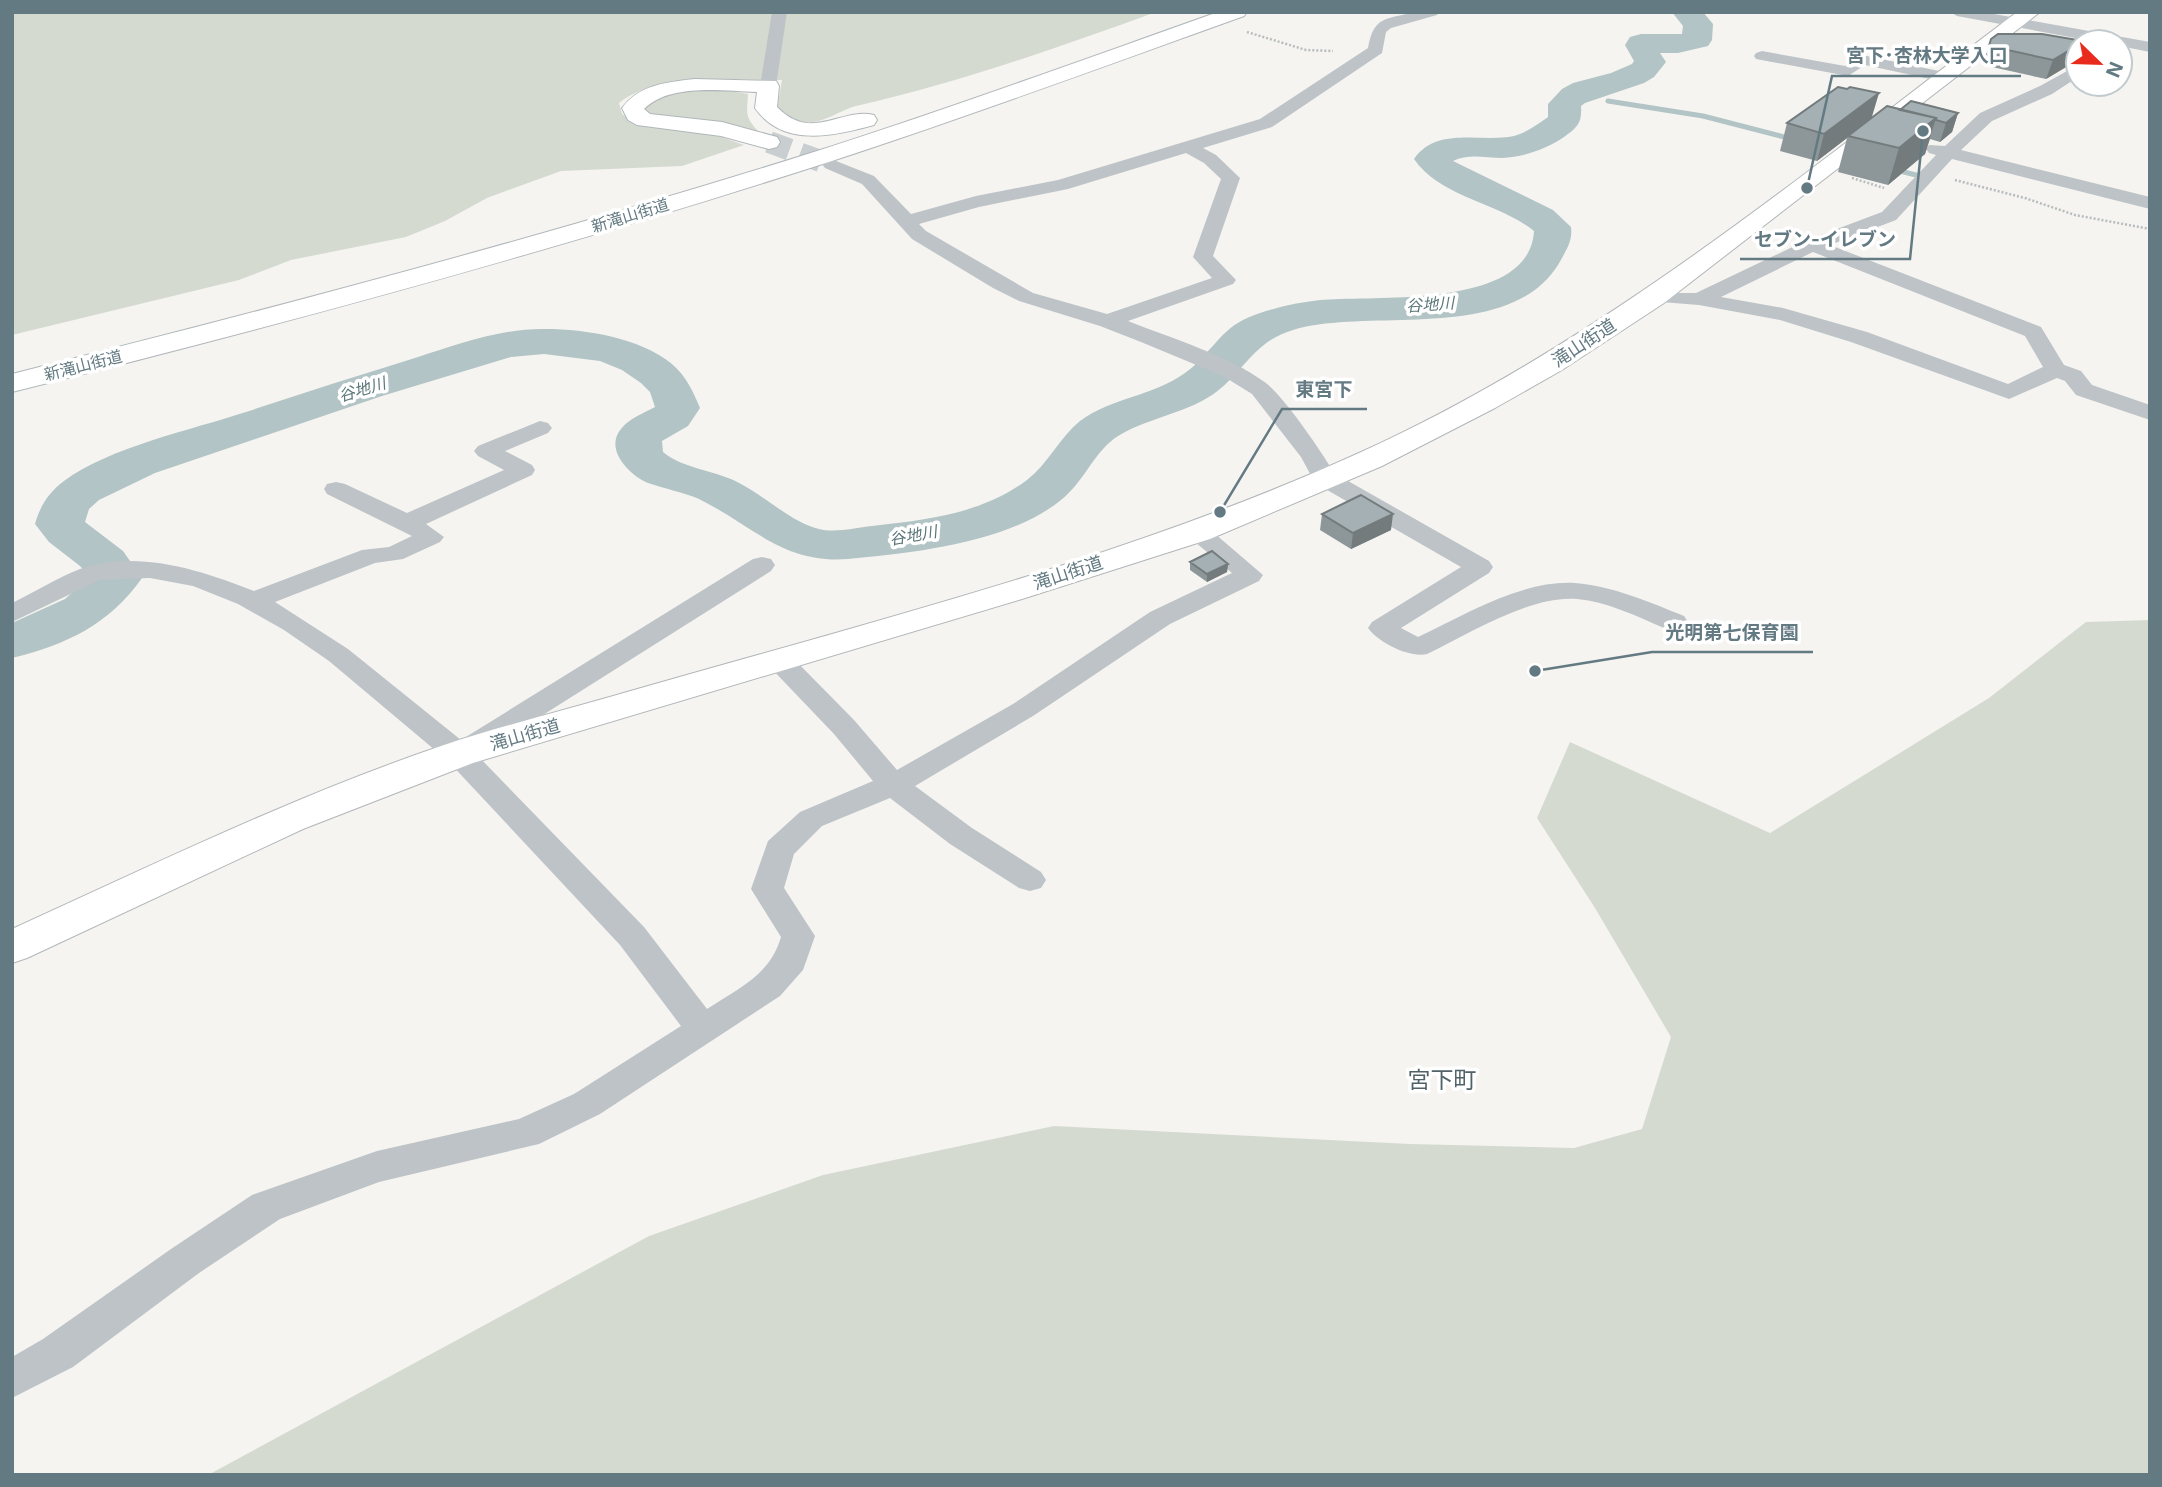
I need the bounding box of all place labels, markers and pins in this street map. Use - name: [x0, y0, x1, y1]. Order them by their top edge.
- callout: 宮下･杏林大学入口: [1832, 36, 2021, 76]
- callout: セブン-イレブン: [1740, 219, 1910, 259]
- callout: 東宮下: [1282, 369, 1367, 409]
- callout: 光明第七保育園: [1652, 612, 1813, 652]

